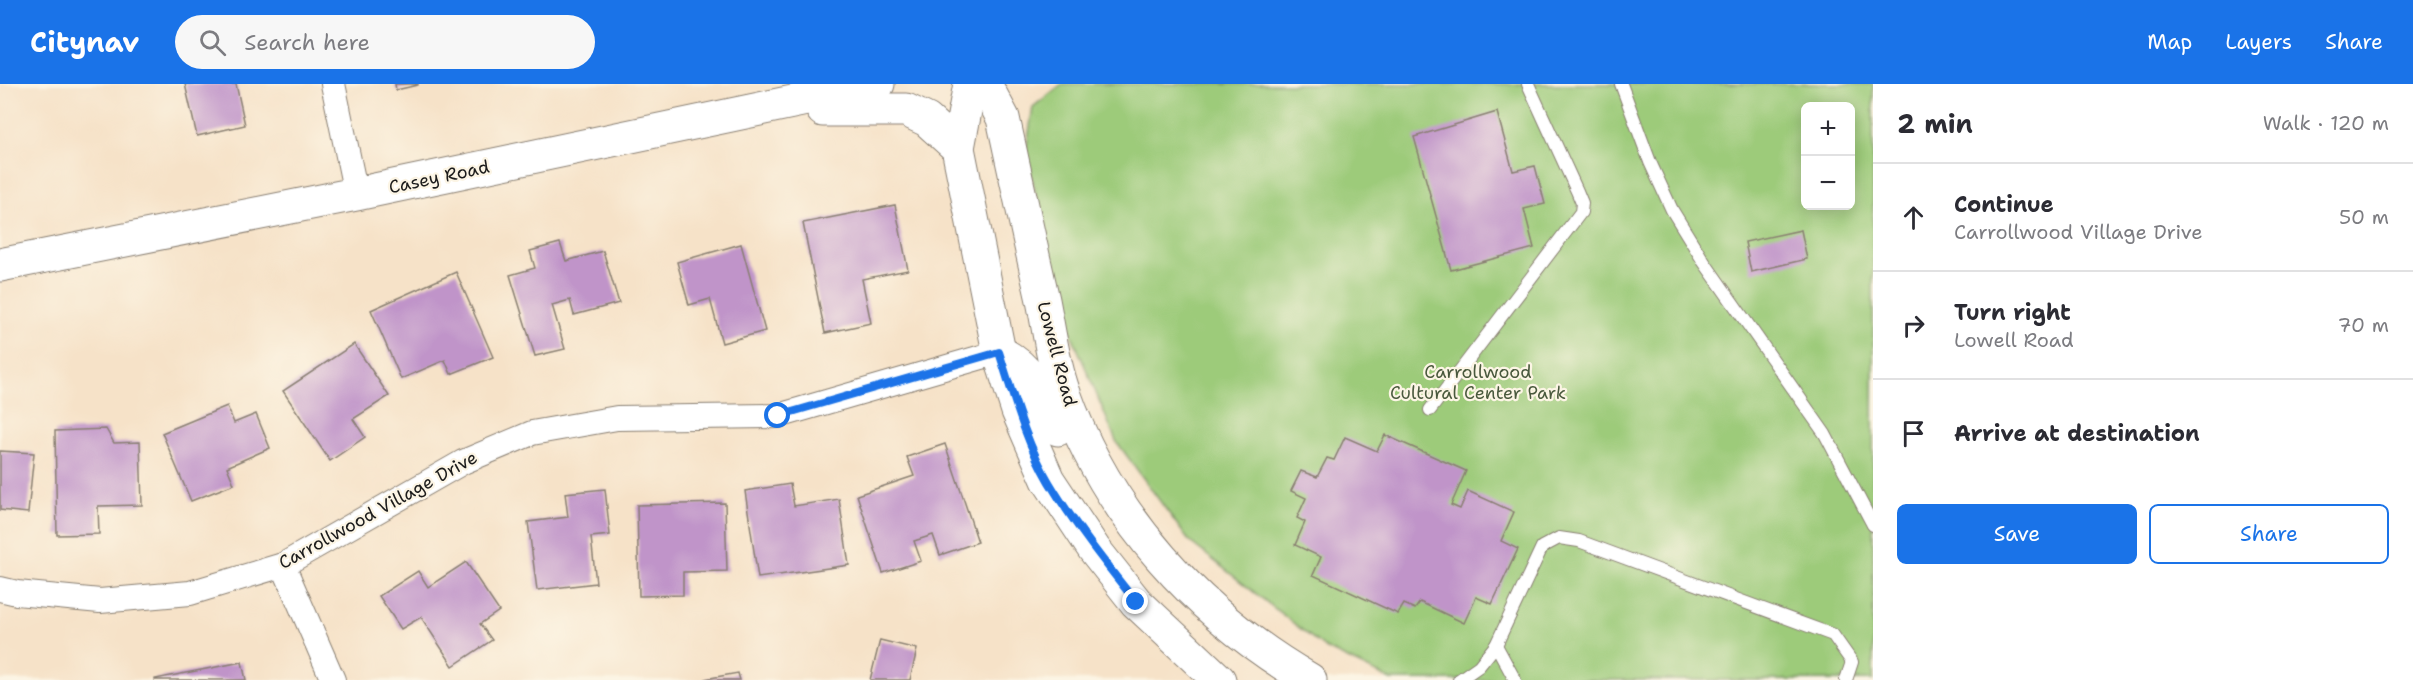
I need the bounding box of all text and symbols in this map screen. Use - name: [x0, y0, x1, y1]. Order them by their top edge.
- search box: [175, 15, 595, 69]
- text: Citynav: [30, 23, 139, 61]
- icon: search: [196, 26, 229, 59]
- text: Search here: [244, 28, 370, 57]
- text: Map: [2147, 28, 2192, 56]
- text: Layers: [2225, 28, 2292, 56]
- text: Share: [2325, 28, 2383, 56]
- map controls: [1801, 102, 1855, 210]
- button: +: [1801, 102, 1855, 156]
- text: 2 min: [1897, 106, 1973, 141]
- text: Walk · 120 m: [2263, 110, 2389, 136]
- street label: Casey Road: [386, 155, 492, 199]
- button: −: [1801, 156, 1855, 210]
- text: Continue: [1954, 190, 2054, 219]
- icon: ahead: [1897, 201, 1930, 234]
- text: 50 m: [2339, 204, 2389, 230]
- text: Carrollwood Village Drive: [1954, 219, 2203, 245]
- text: Turn right: [1954, 298, 2071, 327]
- street label: Lowell Road: [1031, 299, 1083, 409]
- icon: right: [1897, 309, 1930, 342]
- text: 70 m: [2337, 312, 2389, 338]
- text: Lowell Road: [1954, 327, 2074, 353]
- park label: Carrollwood Cultural Center Park: [1390, 360, 1566, 405]
- route start: [764, 402, 790, 428]
- icon: arrive: [1897, 417, 1930, 450]
- text: Arrive at destination: [1954, 419, 2200, 448]
- street label: Carrollwood Village Drive: [274, 445, 482, 575]
- button: Save: [1897, 504, 2137, 564]
- button: Share: [2149, 504, 2389, 564]
- route end: [1122, 588, 1148, 614]

